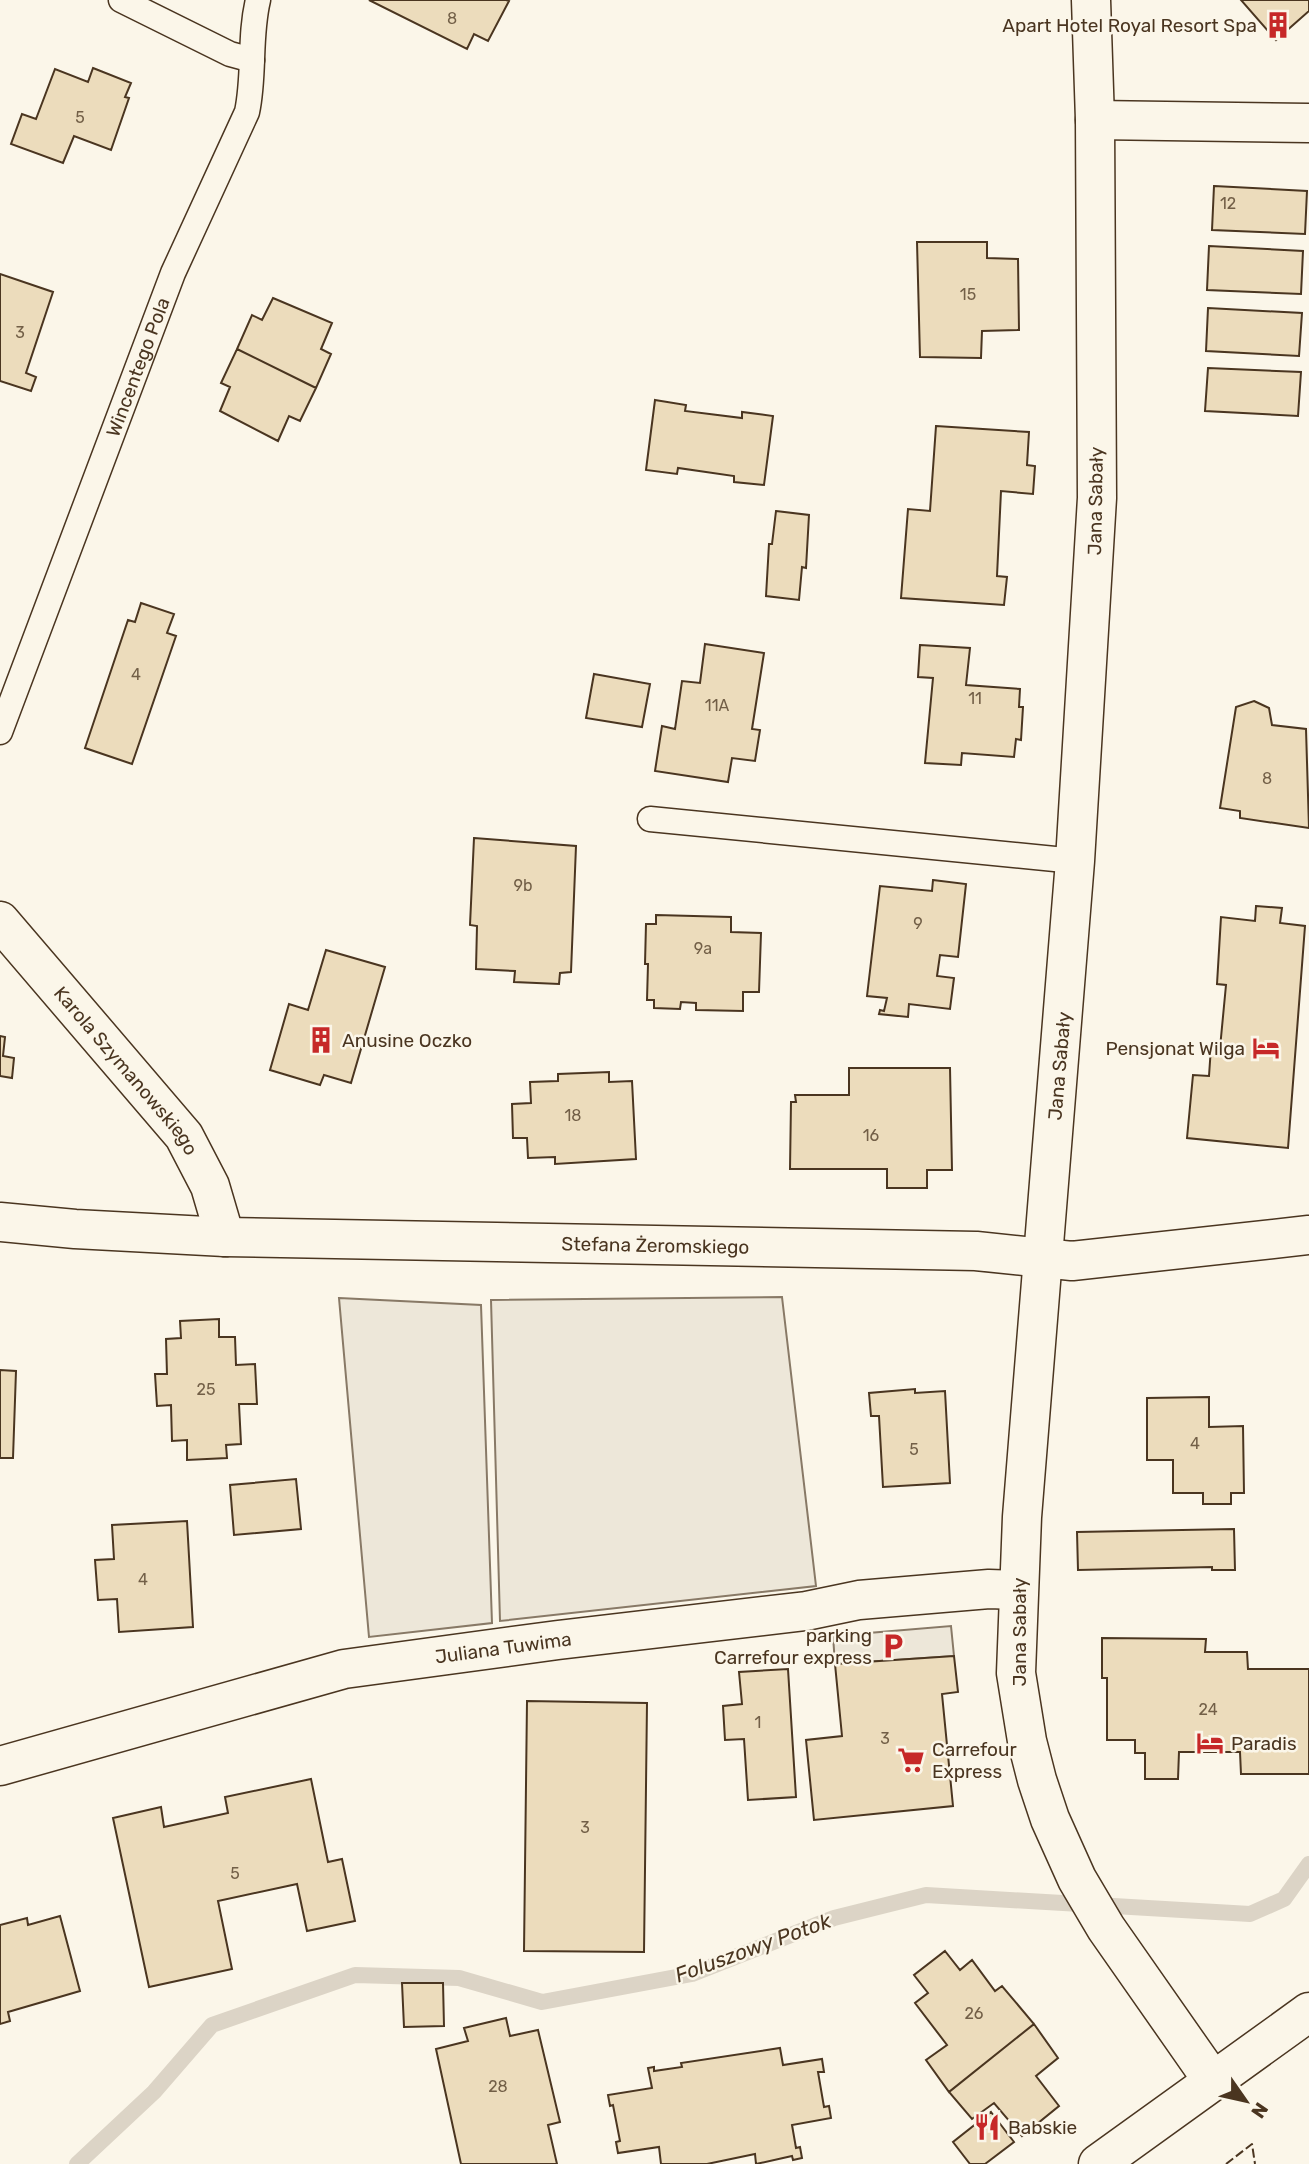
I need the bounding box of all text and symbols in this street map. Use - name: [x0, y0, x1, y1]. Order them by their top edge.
- house number: 8: [447, 9, 457, 28]
- building icon: Apart Hotel Royal Resort Spa: [1263, 10, 1293, 40]
- place label: Apart Hotel Royal Resort Spa: [1002, 14, 1257, 37]
- house number: 5: [75, 108, 85, 127]
- house number: 12: [1220, 194, 1236, 213]
- house number: 15: [960, 285, 976, 304]
- street label: Wincentego Pola: [101, 294, 175, 440]
- house number: 3: [15, 323, 25, 342]
- street label: Jana Sabały: [1083, 446, 1108, 556]
- house number: 4: [131, 665, 141, 684]
- house number: 11: [968, 689, 982, 708]
- house number: 11A: [705, 696, 729, 715]
- house number: 8: [1262, 769, 1272, 788]
- house number: 9b: [513, 876, 533, 895]
- house number: 9: [913, 914, 923, 933]
- house number: 9a: [694, 939, 712, 958]
- street label: Karola Szymanowskiego: [49, 982, 203, 1159]
- street label: Jana Sabały: [1043, 1011, 1076, 1121]
- building icon: Anusine Oczko: [306, 1025, 336, 1055]
- place label: Anusine Oczko: [342, 1029, 472, 1052]
- hotel icon: Pensjonat Wilga: [1251, 1033, 1281, 1063]
- place label: Pensjonat Wilga: [1105, 1037, 1245, 1060]
- house number: 18: [564, 1106, 582, 1125]
- house number: 16: [863, 1126, 880, 1145]
- street label: Stefana Żeromskiego: [561, 1232, 749, 1259]
- house number: 25: [197, 1380, 215, 1399]
- house number: 4: [1190, 1434, 1200, 1453]
- house number: 5: [909, 1440, 919, 1459]
- house number: 4: [138, 1570, 148, 1589]
- street label: Jana Sabały: [1008, 1578, 1031, 1686]
- place label: parking Carrefour express: [714, 1624, 872, 1669]
- street label: Juliana Tuwima: [433, 1628, 573, 1669]
- parking icon: parking Carrefour express: [878, 1631, 908, 1661]
- house number: 24: [1198, 1700, 1218, 1719]
- house number: 1: [755, 1713, 761, 1732]
- hotel icon: Paradis: [1195, 1728, 1225, 1758]
- house number: 3: [880, 1729, 890, 1748]
- place label: Paradis: [1231, 1732, 1297, 1755]
- place label: Carrefour Express: [932, 1738, 1017, 1783]
- supermarket icon: Carrefour Express: [896, 1745, 926, 1775]
- house number: 3: [580, 1818, 590, 1837]
- house number: 5: [230, 1864, 240, 1883]
- water label: Foluszowy Potok: [671, 1907, 835, 1987]
- house number: 26: [964, 2004, 984, 2023]
- north arrow: [1211, 2066, 1281, 2136]
- house number: 28: [488, 2077, 508, 2096]
- text: N: [1246, 2098, 1273, 2122]
- restaurant icon: Babskie: [972, 2112, 1002, 2142]
- place label: Babskie: [1008, 2116, 1077, 2139]

